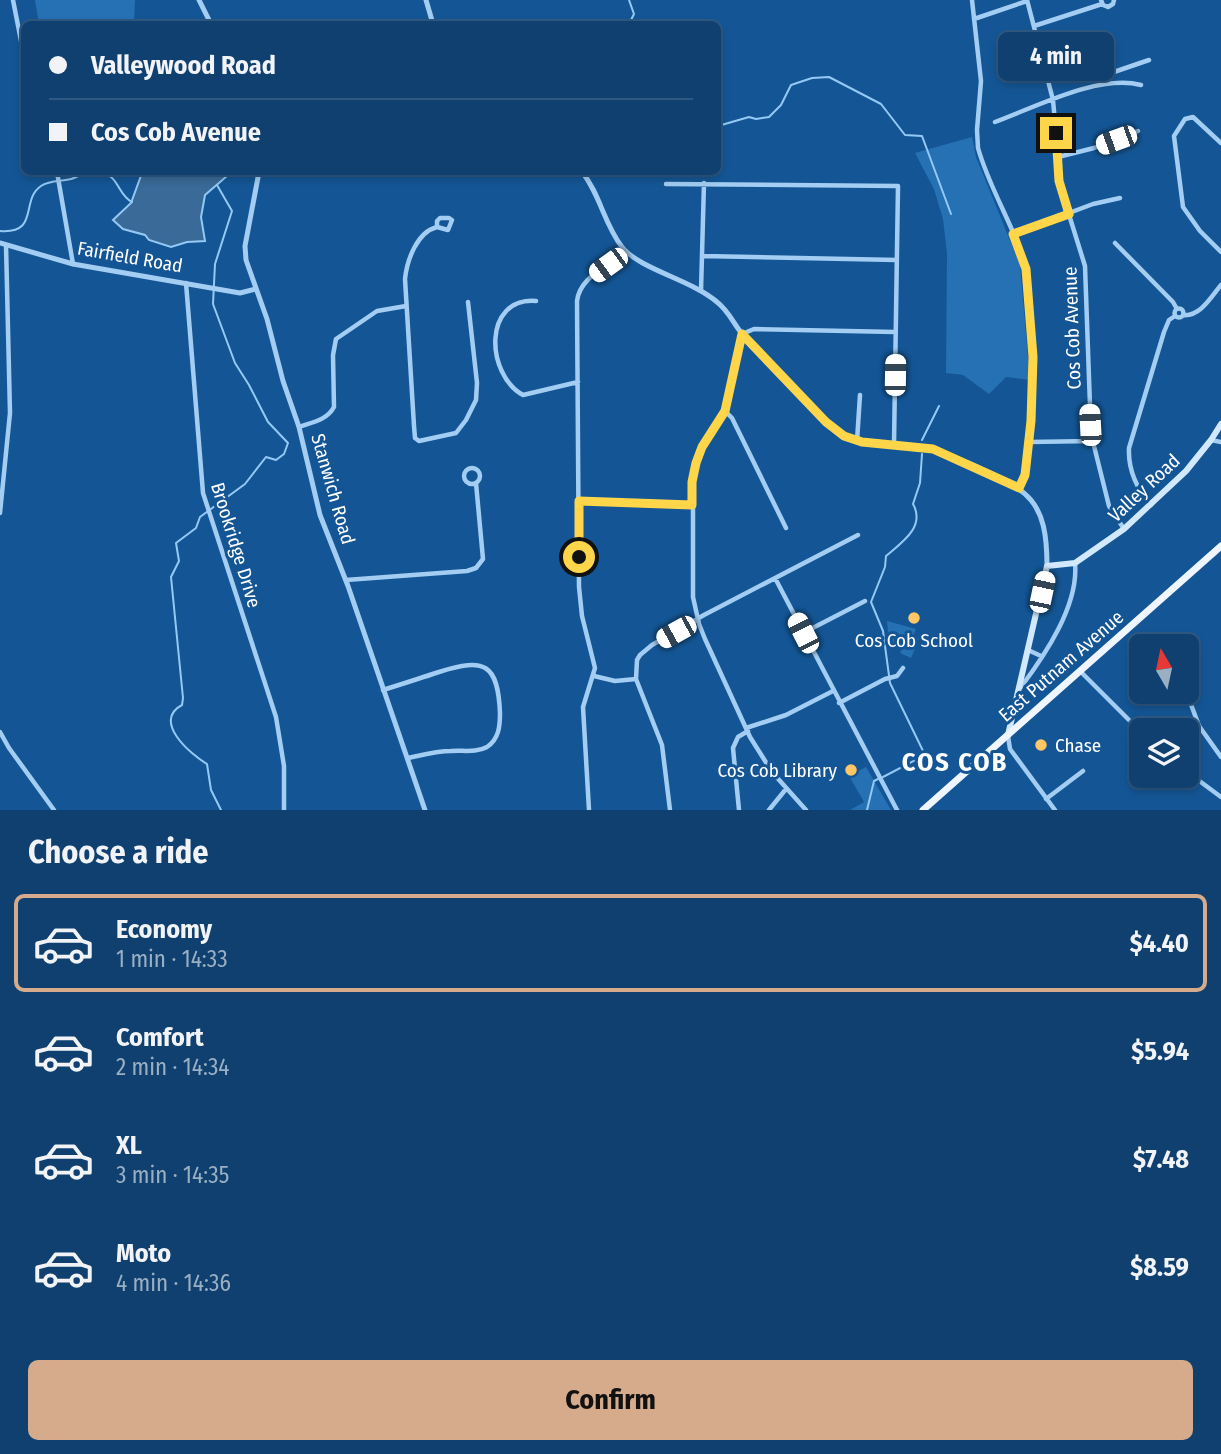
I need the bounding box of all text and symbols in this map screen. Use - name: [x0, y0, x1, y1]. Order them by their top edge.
- callout: 4 min: [998, 32, 1114, 80]
- text: 4 min: [1030, 42, 1082, 70]
- text: Valleywood Road: [91, 50, 276, 81]
- text: Cos Cob Avenue: [91, 117, 261, 148]
- route end: [1040, 117, 1072, 149]
- car: [1093, 123, 1140, 157]
- street label: Fairfield Road: [76, 236, 184, 278]
- car: [585, 244, 632, 286]
- street label: Cos Cob Avenue: [1058, 266, 1086, 390]
- car: [885, 354, 906, 396]
- car: [1079, 403, 1102, 447]
- street label: Stanwich Road: [306, 431, 360, 547]
- street label: Valley Road: [1103, 449, 1185, 527]
- street label: Brookridge Drive: [206, 480, 266, 610]
- route start: [563, 541, 595, 573]
- car: [1028, 569, 1057, 615]
- street label: East Putnam Avenue: [994, 606, 1128, 726]
- car: [785, 610, 822, 656]
- marker: Cos Cob School: [906, 610, 922, 626]
- car: [653, 613, 700, 651]
- place label: Cos Cob School: [855, 629, 973, 652]
- north arrow: [1129, 634, 1199, 704]
- map controls: [1129, 634, 1199, 788]
- button: layers: [1129, 718, 1199, 788]
- place label: Chase: [1055, 734, 1101, 757]
- marker: Chase: [1033, 737, 1049, 753]
- district label: COS COB: [902, 747, 1008, 778]
- place label: Cos Cob Library: [718, 759, 838, 782]
- marker: Cos Cob Library: [843, 762, 859, 778]
- text: Choose a ride: [28, 833, 209, 871]
- icon: car: [32, 912, 95, 975]
- text: Economy: [116, 914, 212, 945]
- text: $4.40: [1130, 928, 1189, 959]
- text: 1 min · 14:33: [116, 945, 228, 973]
- icon: car: [32, 1020, 95, 1083]
- text: Comfort: [116, 1022, 204, 1053]
- text: $5.94: [1131, 1036, 1189, 1067]
- text: 2 min · 14:34: [116, 1053, 229, 1081]
- icon: car: [32, 1128, 95, 1191]
- text: XL: [116, 1130, 142, 1161]
- text: $7.48: [1133, 1144, 1189, 1175]
- text: 3 min · 14:35: [116, 1161, 229, 1189]
- icon: car: [32, 1236, 95, 1299]
- text: Moto: [116, 1238, 171, 1269]
- text: $8.59: [1130, 1252, 1189, 1283]
- text: 4 min · 14:36: [116, 1269, 231, 1297]
- button: Confirm: [28, 1360, 1193, 1440]

